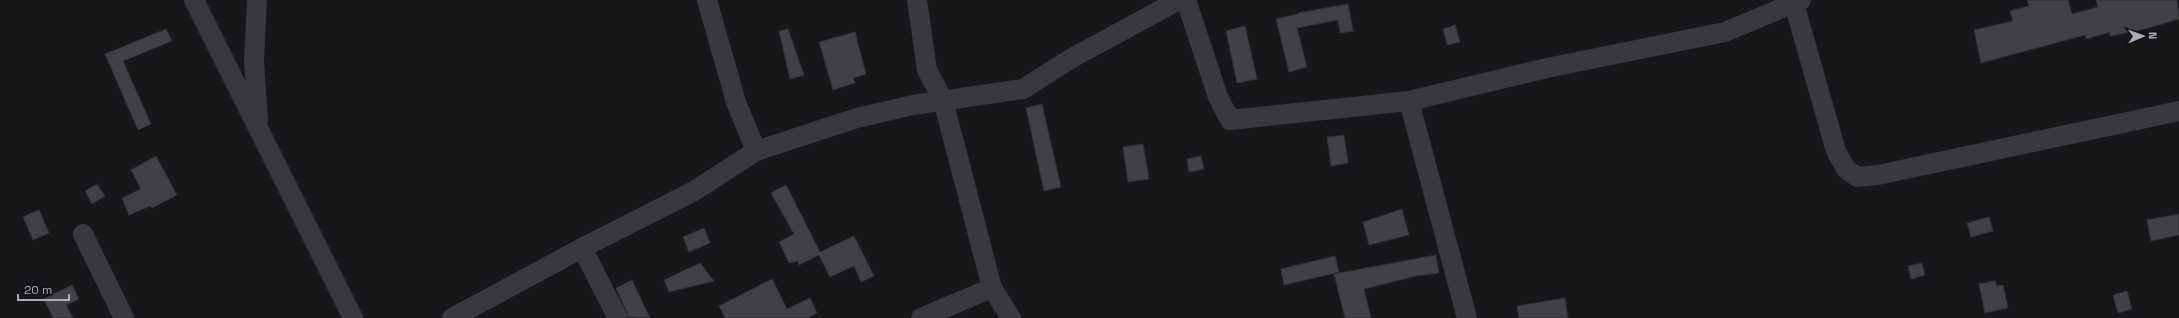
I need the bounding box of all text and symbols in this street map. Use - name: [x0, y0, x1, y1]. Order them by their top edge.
- north arrow: [2123, 16, 2163, 56]
- text: N: [2146, 32, 2160, 40]
- scale bar: [18, 276, 69, 302]
- text: 20 m: [24, 282, 52, 298]

